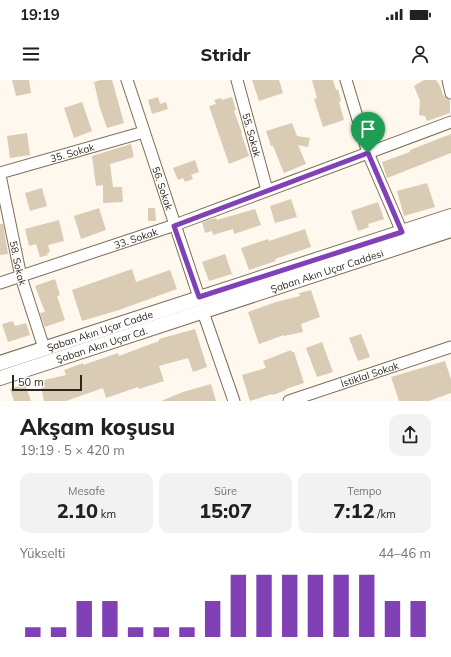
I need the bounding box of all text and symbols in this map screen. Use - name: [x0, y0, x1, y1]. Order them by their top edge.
- text: 19:19: [20, 5, 60, 24]
- icon: menu: [20, 43, 42, 65]
- text: Stridr: [201, 43, 250, 66]
- icon: person: [409, 43, 431, 65]
- street label: 55. Sokak: [239, 112, 264, 159]
- pin: [351, 112, 385, 153]
- icon: arrive: [357, 118, 379, 140]
- street label: 35. Sokak: [49, 140, 97, 165]
- street label: 56. Sokak: [149, 165, 176, 213]
- street label: 33. Sokak: [112, 225, 160, 252]
- street label: 58. Sokak: [7, 240, 30, 288]
- street label: Şaban Akın Uçar Caddesi: [269, 247, 385, 296]
- street label: Şaban Akın Uçar Cadde: [45, 308, 155, 354]
- street label: Şaban Akın Uçar Cd.: [54, 324, 149, 366]
- street label: İstiklal Sokak: [339, 359, 401, 390]
- scale bar: [12, 373, 82, 392]
- text: 50 m: [18, 375, 44, 389]
- text: Akşam koşusu: [20, 413, 175, 441]
- button: share: [389, 414, 431, 456]
- text: 19:19 · 5 × 420 m: [20, 442, 125, 458]
- text: Mesafe: [68, 484, 105, 498]
- text: Süre: [214, 484, 237, 498]
- text: Tempo: [347, 484, 382, 498]
- text: 2.10: [57, 498, 98, 523]
- text: 15:07: [199, 498, 252, 523]
- text: 7:12: [333, 498, 374, 523]
- text: km: [98, 507, 116, 521]
- text: /km: [374, 507, 396, 521]
- text: Yükselti: [20, 545, 65, 561]
- text: 44–46 m: [378, 545, 431, 561]

